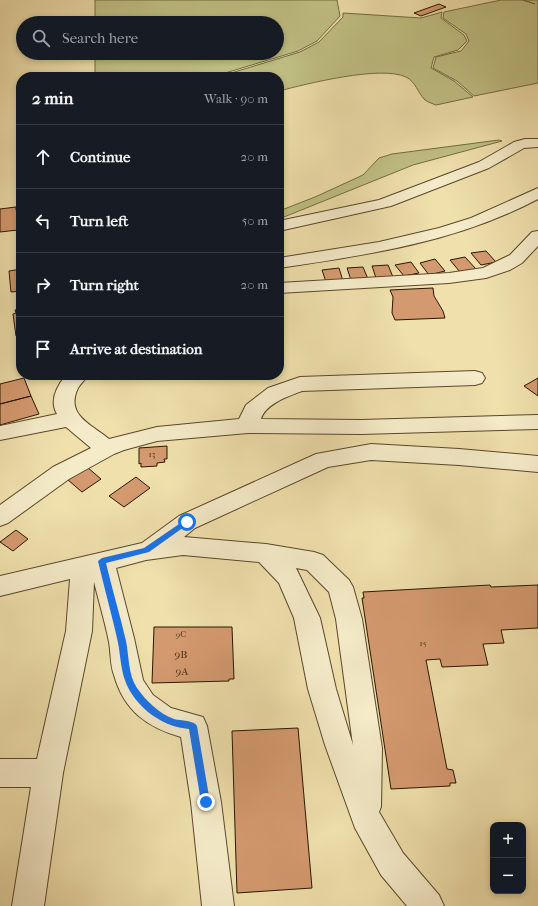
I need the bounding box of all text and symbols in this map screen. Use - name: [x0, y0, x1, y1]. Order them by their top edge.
- search box: [16, 16, 284, 60]
- icon: search: [30, 27, 52, 49]
- text: Search here: [62, 29, 138, 47]
- text: 2 min: [32, 88, 73, 108]
- text: Walk · 90 m: [204, 91, 268, 106]
- icon: ahead: [32, 146, 54, 168]
- text: Continue: [70, 148, 130, 166]
- text: 20 m: [241, 149, 268, 164]
- icon: left: [32, 210, 54, 232]
- text: Turn left: [70, 212, 128, 230]
- text: 50 m: [242, 213, 268, 228]
- icon: right: [32, 274, 54, 296]
- text: Turn right: [70, 276, 139, 294]
- text: 20 m: [241, 277, 268, 292]
- icon: arrive: [32, 338, 54, 360]
- text: Arrive at destination: [70, 340, 202, 358]
- house number: 13: [149, 449, 156, 459]
- route start: [178, 513, 196, 531]
- house number: 9C: [176, 629, 186, 639]
- house number: 15: [419, 638, 427, 648]
- house number: 9B: [175, 648, 187, 661]
- house number: 9A: [176, 665, 189, 678]
- route end: [197, 793, 215, 811]
- map controls: [490, 822, 526, 894]
- button: +: [490, 822, 526, 858]
- button: −: [490, 858, 526, 894]

